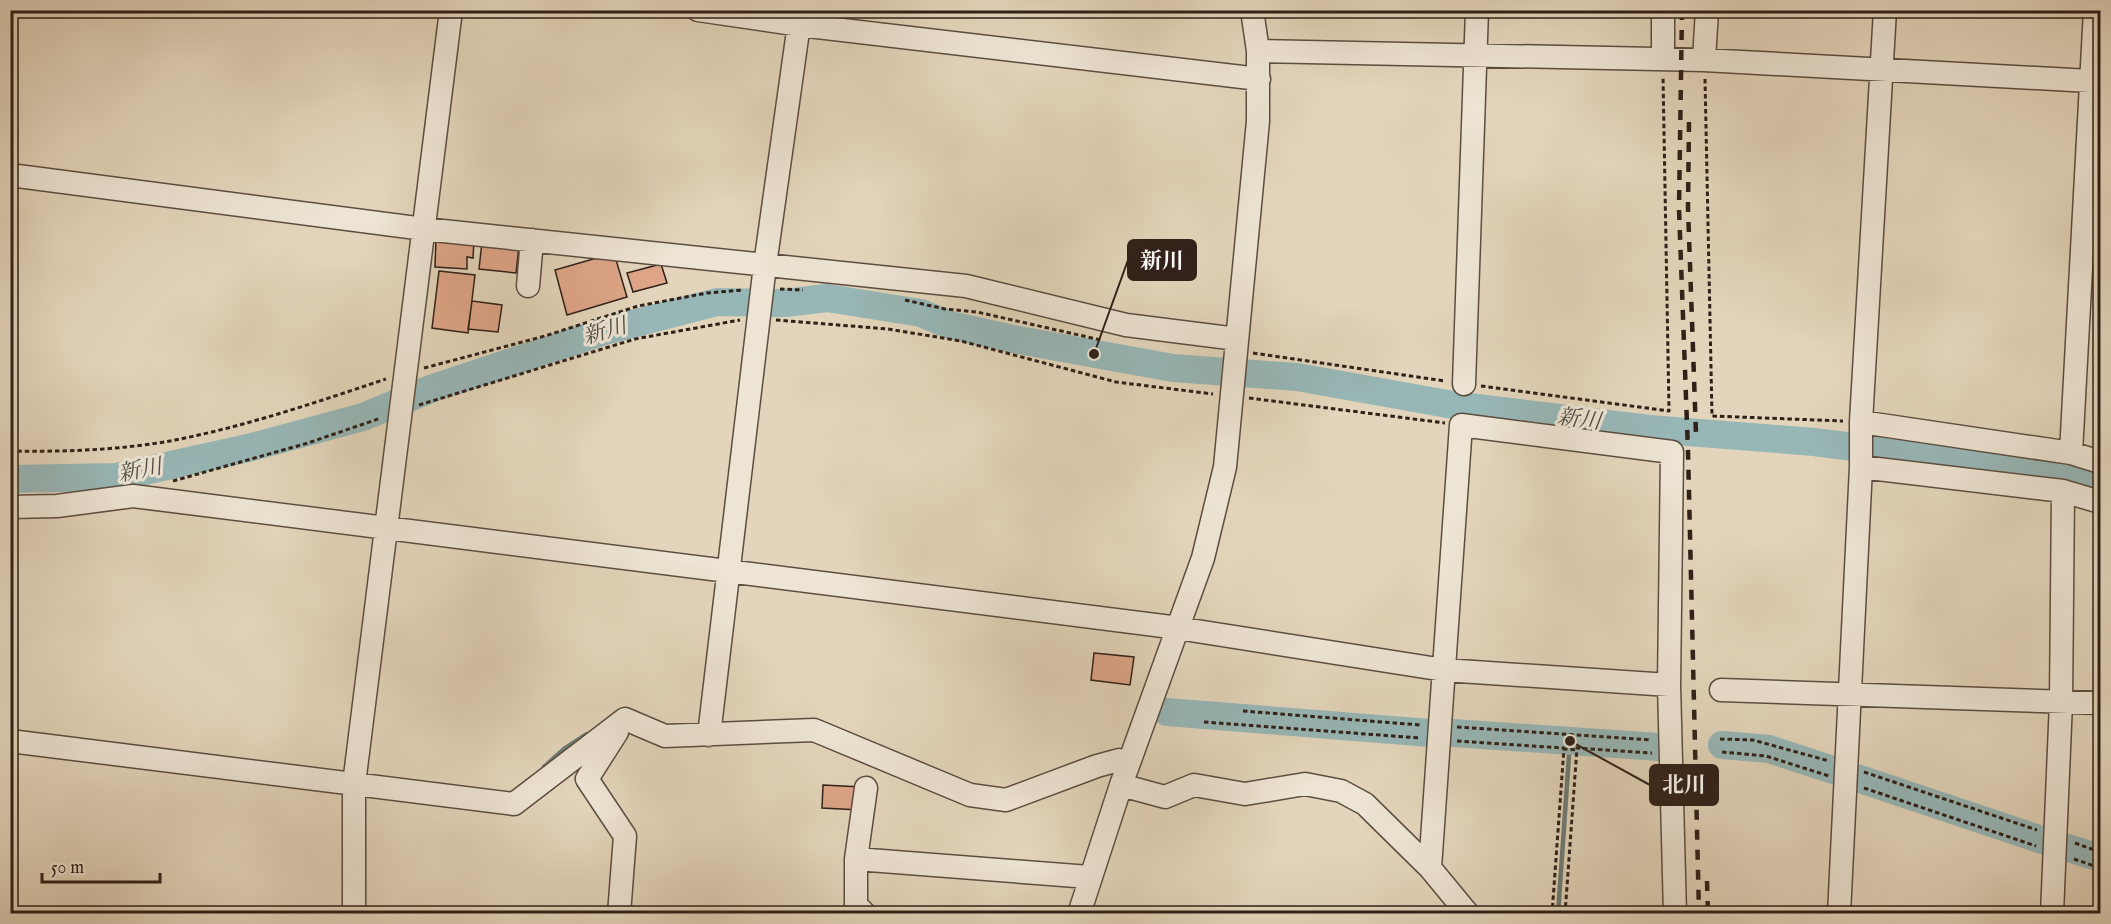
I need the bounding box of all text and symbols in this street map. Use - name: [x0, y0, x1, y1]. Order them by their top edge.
- callout: 新川: [1128, 240, 1196, 280]
- text: 新川: [1140, 248, 1184, 276]
- water label: 新川: [580, 312, 632, 352]
- water label: 新川: [1555, 403, 1605, 437]
- water label: 新川: [116, 453, 166, 489]
- callout: 北川: [1650, 765, 1718, 805]
- text: 北川: [1662, 772, 1706, 800]
- scale bar: [42, 846, 160, 884]
- text: 50 m: [51, 857, 84, 880]

